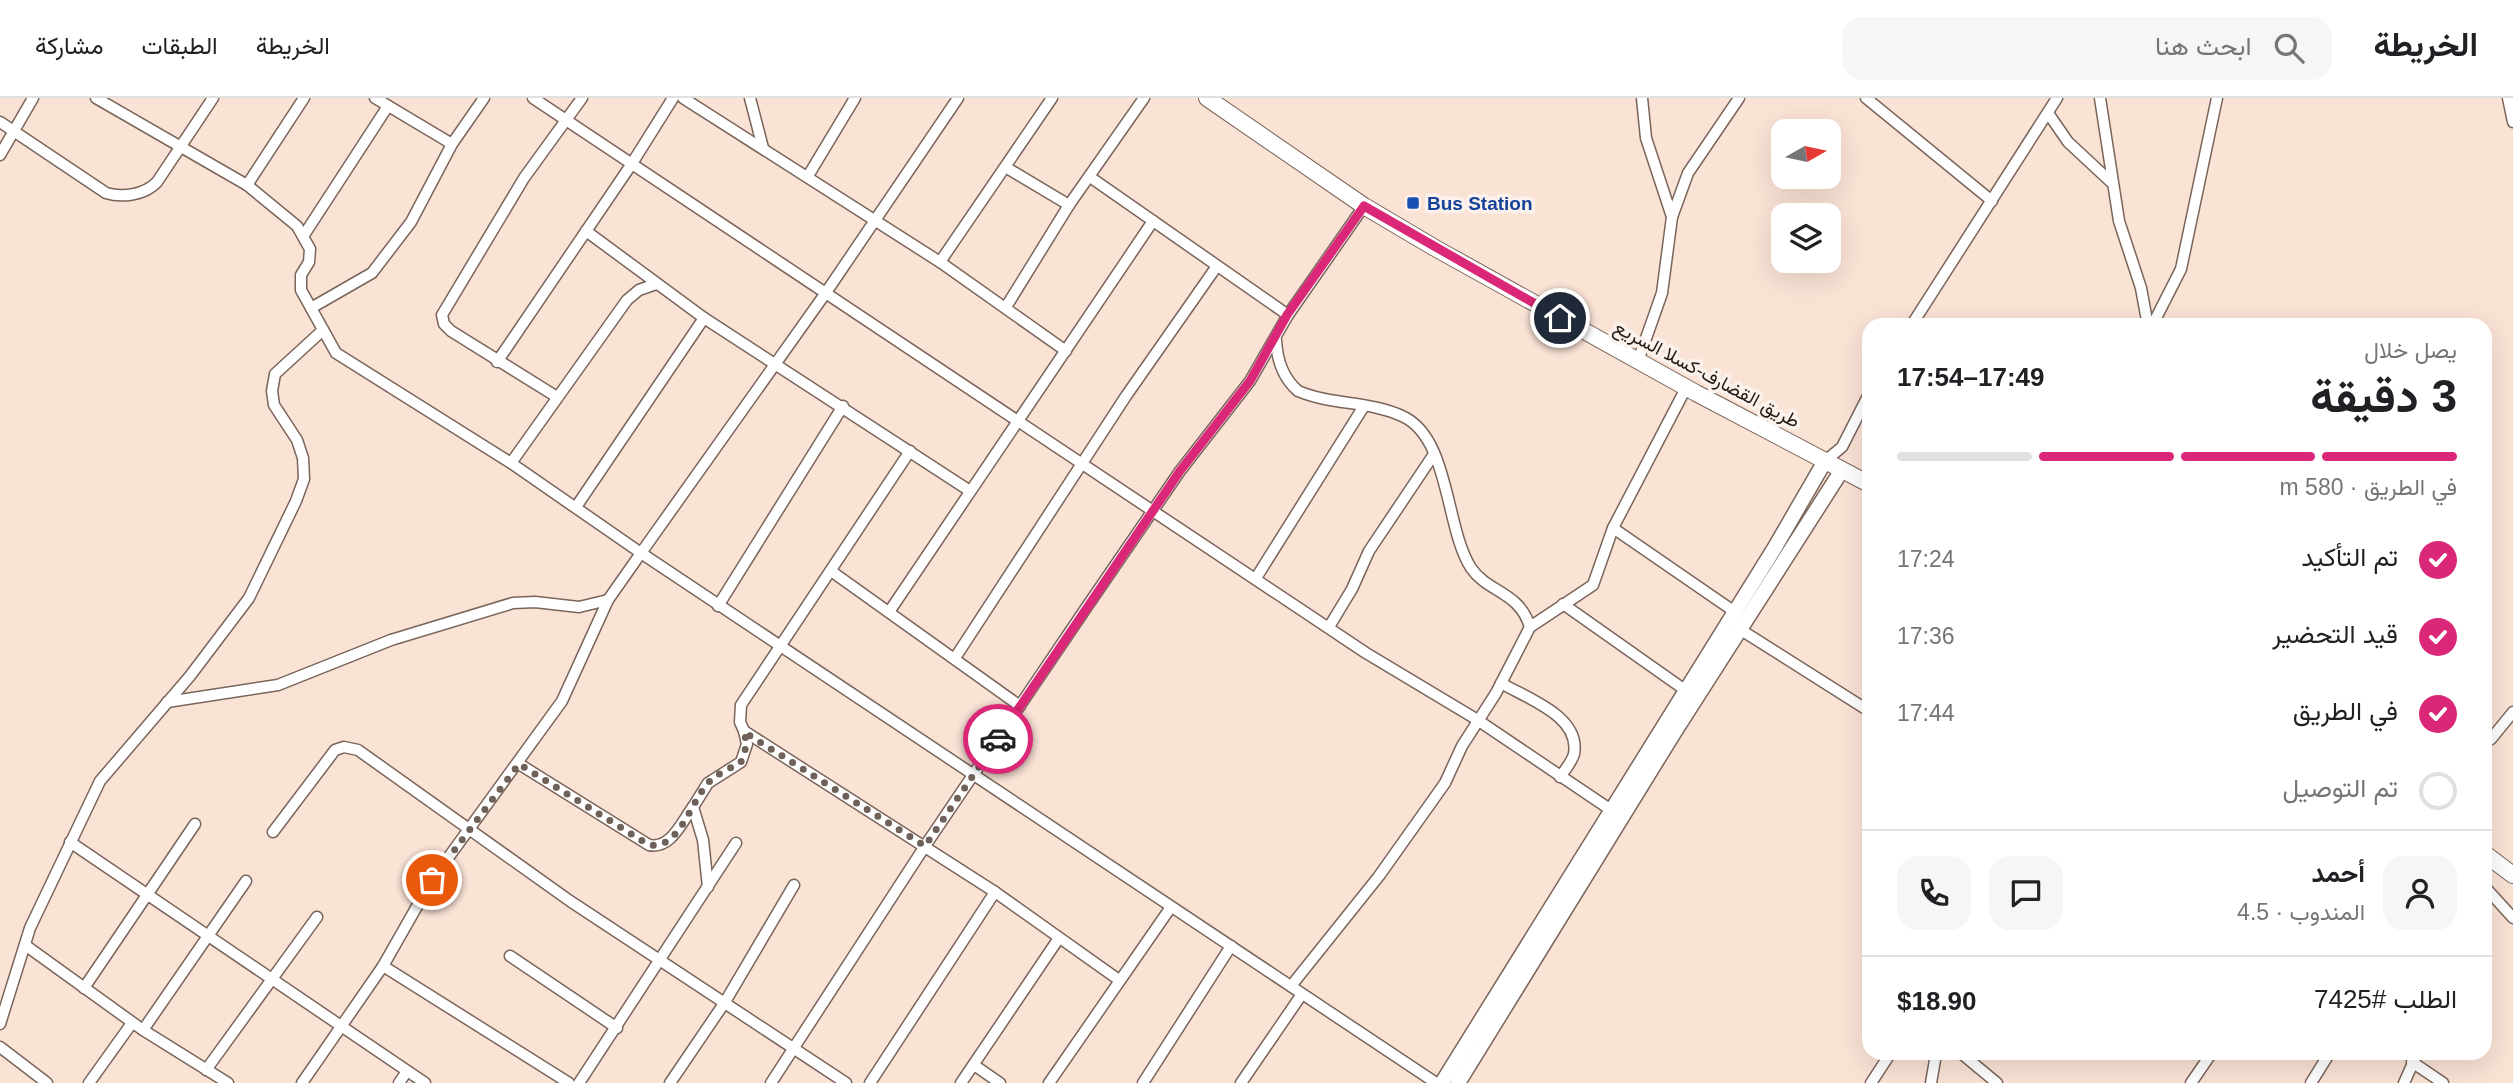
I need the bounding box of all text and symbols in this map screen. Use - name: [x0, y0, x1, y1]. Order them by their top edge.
- search box: [1842, 17, 2332, 80]
- text: الخريطة: [2374, 26, 2478, 63]
- icon: search: [2270, 29, 2308, 67]
- text: ابحث هنا: [2155, 31, 2252, 61]
- text: مشاركة: [35, 32, 103, 59]
- text: الطبقات: [141, 32, 218, 59]
- text: الخريطة: [256, 32, 330, 59]
- north arrow: [1771, 119, 1841, 189]
- map controls: [1771, 119, 1841, 273]
- place label: Bus Station: [1427, 193, 1533, 214]
- marker: Bus Station: [1405, 195, 1421, 211]
- button: layers: [1771, 203, 1841, 273]
- pin: [1530, 288, 1590, 348]
- icon: home: [1541, 299, 1579, 337]
- street label: طريق القضارف-كسلا السريع: [1609, 316, 1803, 435]
- text: يصل خلال: [2364, 337, 2457, 363]
- text: 17:49–17:54: [1897, 362, 2044, 392]
- text: 3 دقيقة: [2310, 370, 2457, 422]
- text: في الطريق · 580 m: [2280, 474, 2457, 500]
- icon: check: [2419, 541, 2457, 579]
- text: تم التأكيد: [2301, 542, 2398, 572]
- text: 17:24: [1897, 546, 1955, 572]
- icon: check: [2419, 618, 2457, 656]
- text: قيد التحضير: [2272, 619, 2398, 649]
- text: 17:36: [1897, 623, 1955, 649]
- icon: check: [2419, 695, 2457, 733]
- text: في الطريق: [2293, 696, 2398, 726]
- text: 17:44: [1897, 700, 1955, 726]
- courier: [963, 704, 1033, 774]
- icon: car: [979, 720, 1017, 758]
- text: تم التوصيل: [2282, 773, 2398, 803]
- pin: [402, 850, 462, 910]
- button: phone: [1897, 856, 1971, 930]
- button: chat: [1989, 856, 2063, 930]
- button: person: [2383, 856, 2457, 930]
- text: أحمد: [2312, 858, 2365, 888]
- icon: bag: [413, 861, 451, 899]
- text: المندوب · 4.5: [2237, 899, 2365, 925]
- text: الطلب #7425: [2314, 984, 2457, 1014]
- text: $18.90: [1897, 986, 1977, 1016]

